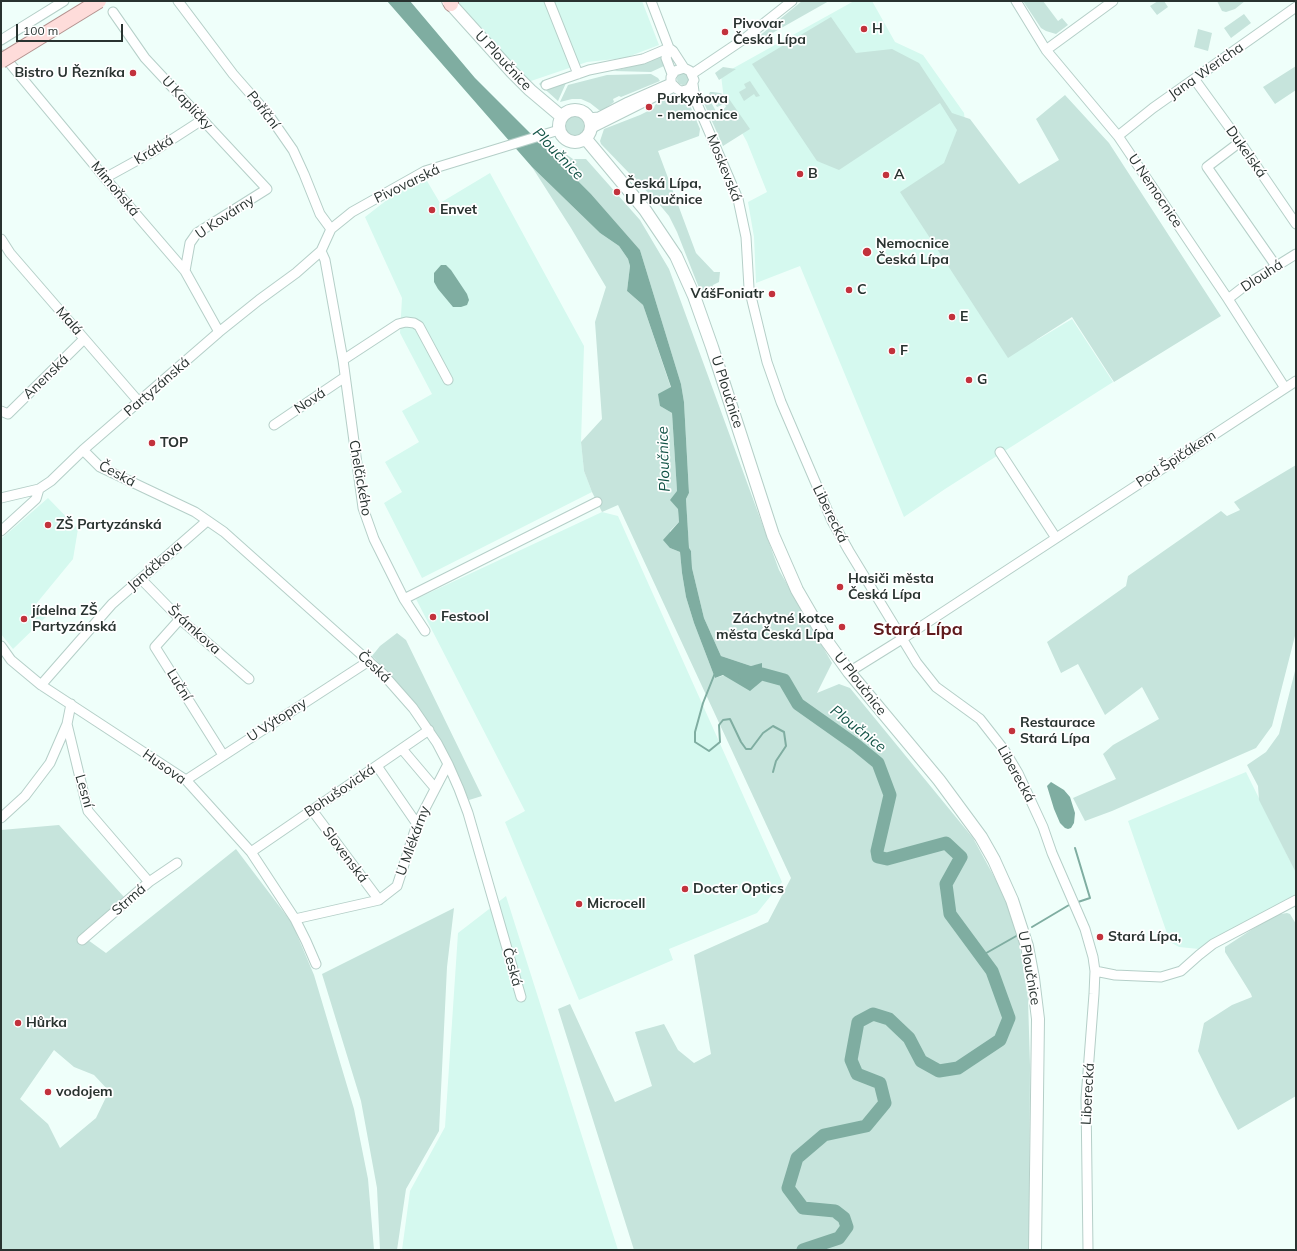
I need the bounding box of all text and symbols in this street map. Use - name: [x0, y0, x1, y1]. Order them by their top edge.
- scale bar: [18, 16, 125, 42]
- place label: Pivovar Česká Lípa: [733, 16, 806, 48]
- place label: H: [872, 21, 883, 37]
- text: 100 m: [23, 23, 58, 38]
- marker: H: [859, 24, 869, 34]
- marker: Pivovar Česká Lípa: [720, 27, 730, 37]
- street label: U Ploučnice: [471, 28, 535, 94]
- street label: Jana Wericha: [1165, 39, 1247, 103]
- place label: Bistro U Řezníka: [14, 65, 125, 81]
- marker: Bistro U Řezníka: [128, 68, 138, 78]
- street label: U Kapličky: [158, 73, 216, 133]
- street label: Poříční: [243, 88, 283, 132]
- place label: Purkyňova - nemocnice: [657, 91, 738, 124]
- marker: Purkyňova - nemocnice: [644, 102, 654, 112]
- street label: Dukelská: [1222, 123, 1270, 181]
- water label: Ploučnice: [529, 124, 587, 184]
- street label: Krátká: [131, 132, 177, 168]
- street label: Moskevská: [703, 132, 745, 204]
- street label: U Nemocnice: [1124, 151, 1186, 231]
- street label: Mimoňská: [87, 158, 143, 220]
- street label: Pivovarská: [371, 161, 443, 207]
- place label: B: [808, 166, 818, 182]
- place label: A: [894, 167, 904, 183]
- marker: B: [795, 169, 805, 179]
- marker: A: [881, 170, 891, 180]
- place label: Česká Lípa, U Ploučnice: [625, 176, 703, 208]
- marker: Česká Lípa, U Ploučnice: [612, 187, 622, 197]
- street label: U Kovárny: [193, 191, 257, 243]
- place label: Envet: [440, 202, 477, 218]
- marker: Envet: [427, 205, 437, 215]
- place label: Nemocnice Česká Lípa: [876, 236, 949, 268]
- marker: Nemocnice Česká Lípa: [861, 246, 873, 258]
- street label: Dlouhá: [1238, 256, 1286, 296]
- place label: C: [857, 282, 867, 298]
- marker: C: [844, 285, 854, 295]
- place label: VášFoniatr: [691, 286, 764, 302]
- marker: VášFoniatr: [767, 289, 777, 299]
- street label: Malá: [52, 303, 86, 339]
- place label: E: [960, 309, 968, 325]
- marker: E: [947, 312, 957, 322]
- place label: F: [900, 343, 908, 359]
- marker: F: [887, 346, 897, 356]
- street label: Anenská: [20, 351, 72, 403]
- street label: Partyzánská: [121, 354, 193, 420]
- street label: U Ploučnice: [707, 354, 747, 430]
- place label: G: [977, 372, 987, 388]
- marker: G: [964, 375, 974, 385]
- street label: Nová: [291, 384, 329, 418]
- water label: Ploučnice: [654, 426, 674, 492]
- street label: Pod Špičákem: [1133, 427, 1219, 491]
- place label: TOP: [160, 435, 188, 451]
- marker: TOP: [147, 438, 157, 448]
- street label: Chelčického: [345, 439, 375, 517]
- street label: Česká: [96, 457, 138, 491]
- street label: Liberecká: [809, 482, 851, 546]
- place label: ZŠ Partyzánská: [56, 517, 162, 533]
- marker: ZŠ Partyzánská: [43, 520, 53, 530]
- street label: Janáčkova: [124, 538, 186, 594]
- place label: Hasiči města Česká Lípa: [848, 571, 934, 604]
- marker: Hasiči města Česká Lípa: [835, 582, 845, 592]
- street label: Šrámkova: [164, 602, 224, 658]
- place label: jídelna ZŠ Partyzánská: [32, 603, 116, 636]
- place label: Festool: [441, 609, 489, 625]
- place label: Záchytné kotce města Česká Lípa: [716, 611, 834, 644]
- marker: Festool: [428, 612, 438, 622]
- marker: jídelna ZŠ Partyzánská: [19, 614, 29, 624]
- district label: Stará Lípa: [873, 619, 963, 641]
- marker: Záchytné kotce města Česká Lípa: [837, 622, 847, 632]
- street label: Česká: [354, 647, 394, 687]
- street label: U Ploučnice: [830, 649, 890, 719]
- street label: Luční: [163, 666, 195, 704]
- street label: U Výtopny: [244, 695, 310, 745]
- water label: Ploučnice: [827, 702, 889, 756]
- place label: Restaurace Stará Lípa: [1020, 715, 1095, 748]
- marker: Restaurace Stará Lípa: [1007, 726, 1017, 736]
- street label: Liberecká: [994, 743, 1038, 805]
- street label: Husova: [139, 746, 189, 788]
- street label: Bohušovická: [301, 761, 379, 821]
- street label: Lesní: [71, 773, 97, 809]
- street label: U Mlékárny: [393, 804, 433, 878]
- street label: Slovenská: [319, 824, 371, 886]
- street label: Strmá: [109, 881, 149, 919]
- place label: Docter Optics: [693, 881, 784, 897]
- marker: Docter Optics: [680, 884, 690, 894]
- place label: Microcell: [587, 896, 645, 912]
- marker: Microcell: [574, 899, 584, 909]
- street label: U Ploučnice: [1014, 929, 1044, 1007]
- place label: Stará Lípa,: [1108, 929, 1181, 945]
- marker: Stará Lípa,: [1095, 932, 1105, 942]
- street label: Česká: [499, 946, 525, 988]
- place label: Hůrka: [26, 1015, 67, 1031]
- marker: Hůrka: [13, 1018, 23, 1028]
- street label: Liberecká: [1078, 1063, 1098, 1125]
- place label: vodojem: [56, 1084, 113, 1100]
- marker: vodojem: [43, 1087, 53, 1097]

